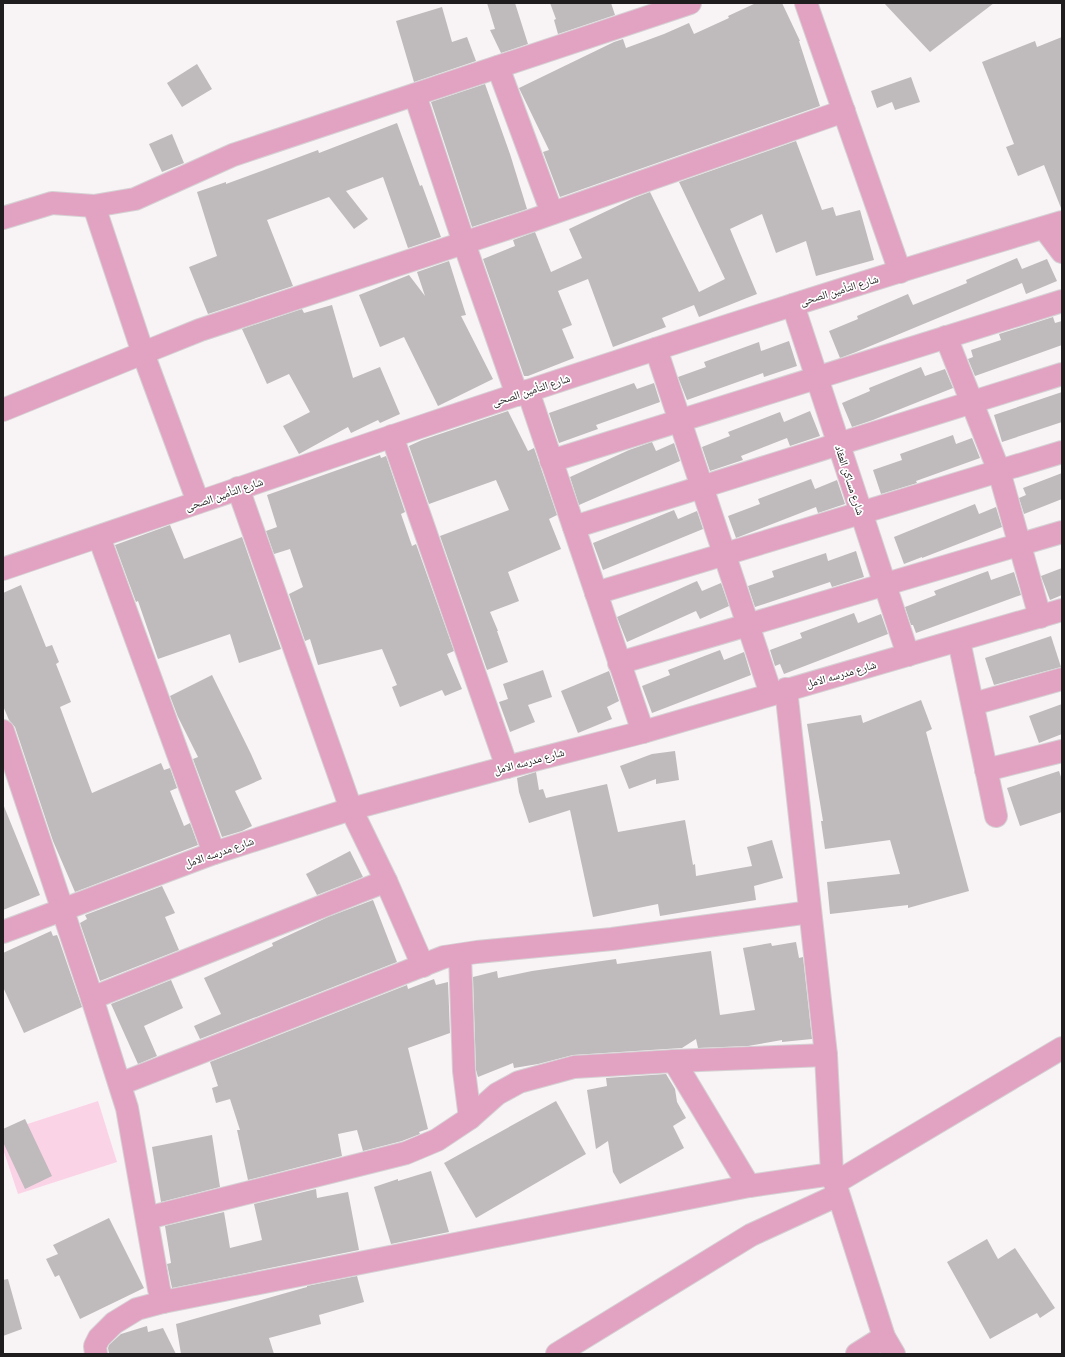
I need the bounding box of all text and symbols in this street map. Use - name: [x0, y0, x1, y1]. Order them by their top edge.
- street label: شارع التأمين الصحى: [798, 271, 880, 309]
- street label: شارع التأمين الصحى: [490, 371, 572, 409]
- street label: شارع مساكن العقاد: [832, 443, 868, 517]
- street label: شارع التأمين الصحى: [183, 474, 265, 514]
- street label: شارع مدرسه الامل: [804, 657, 878, 691]
- street label: شارع مدرسه الامل: [492, 745, 566, 777]
- street label: شارع مدرسه الامل: [182, 834, 256, 870]

